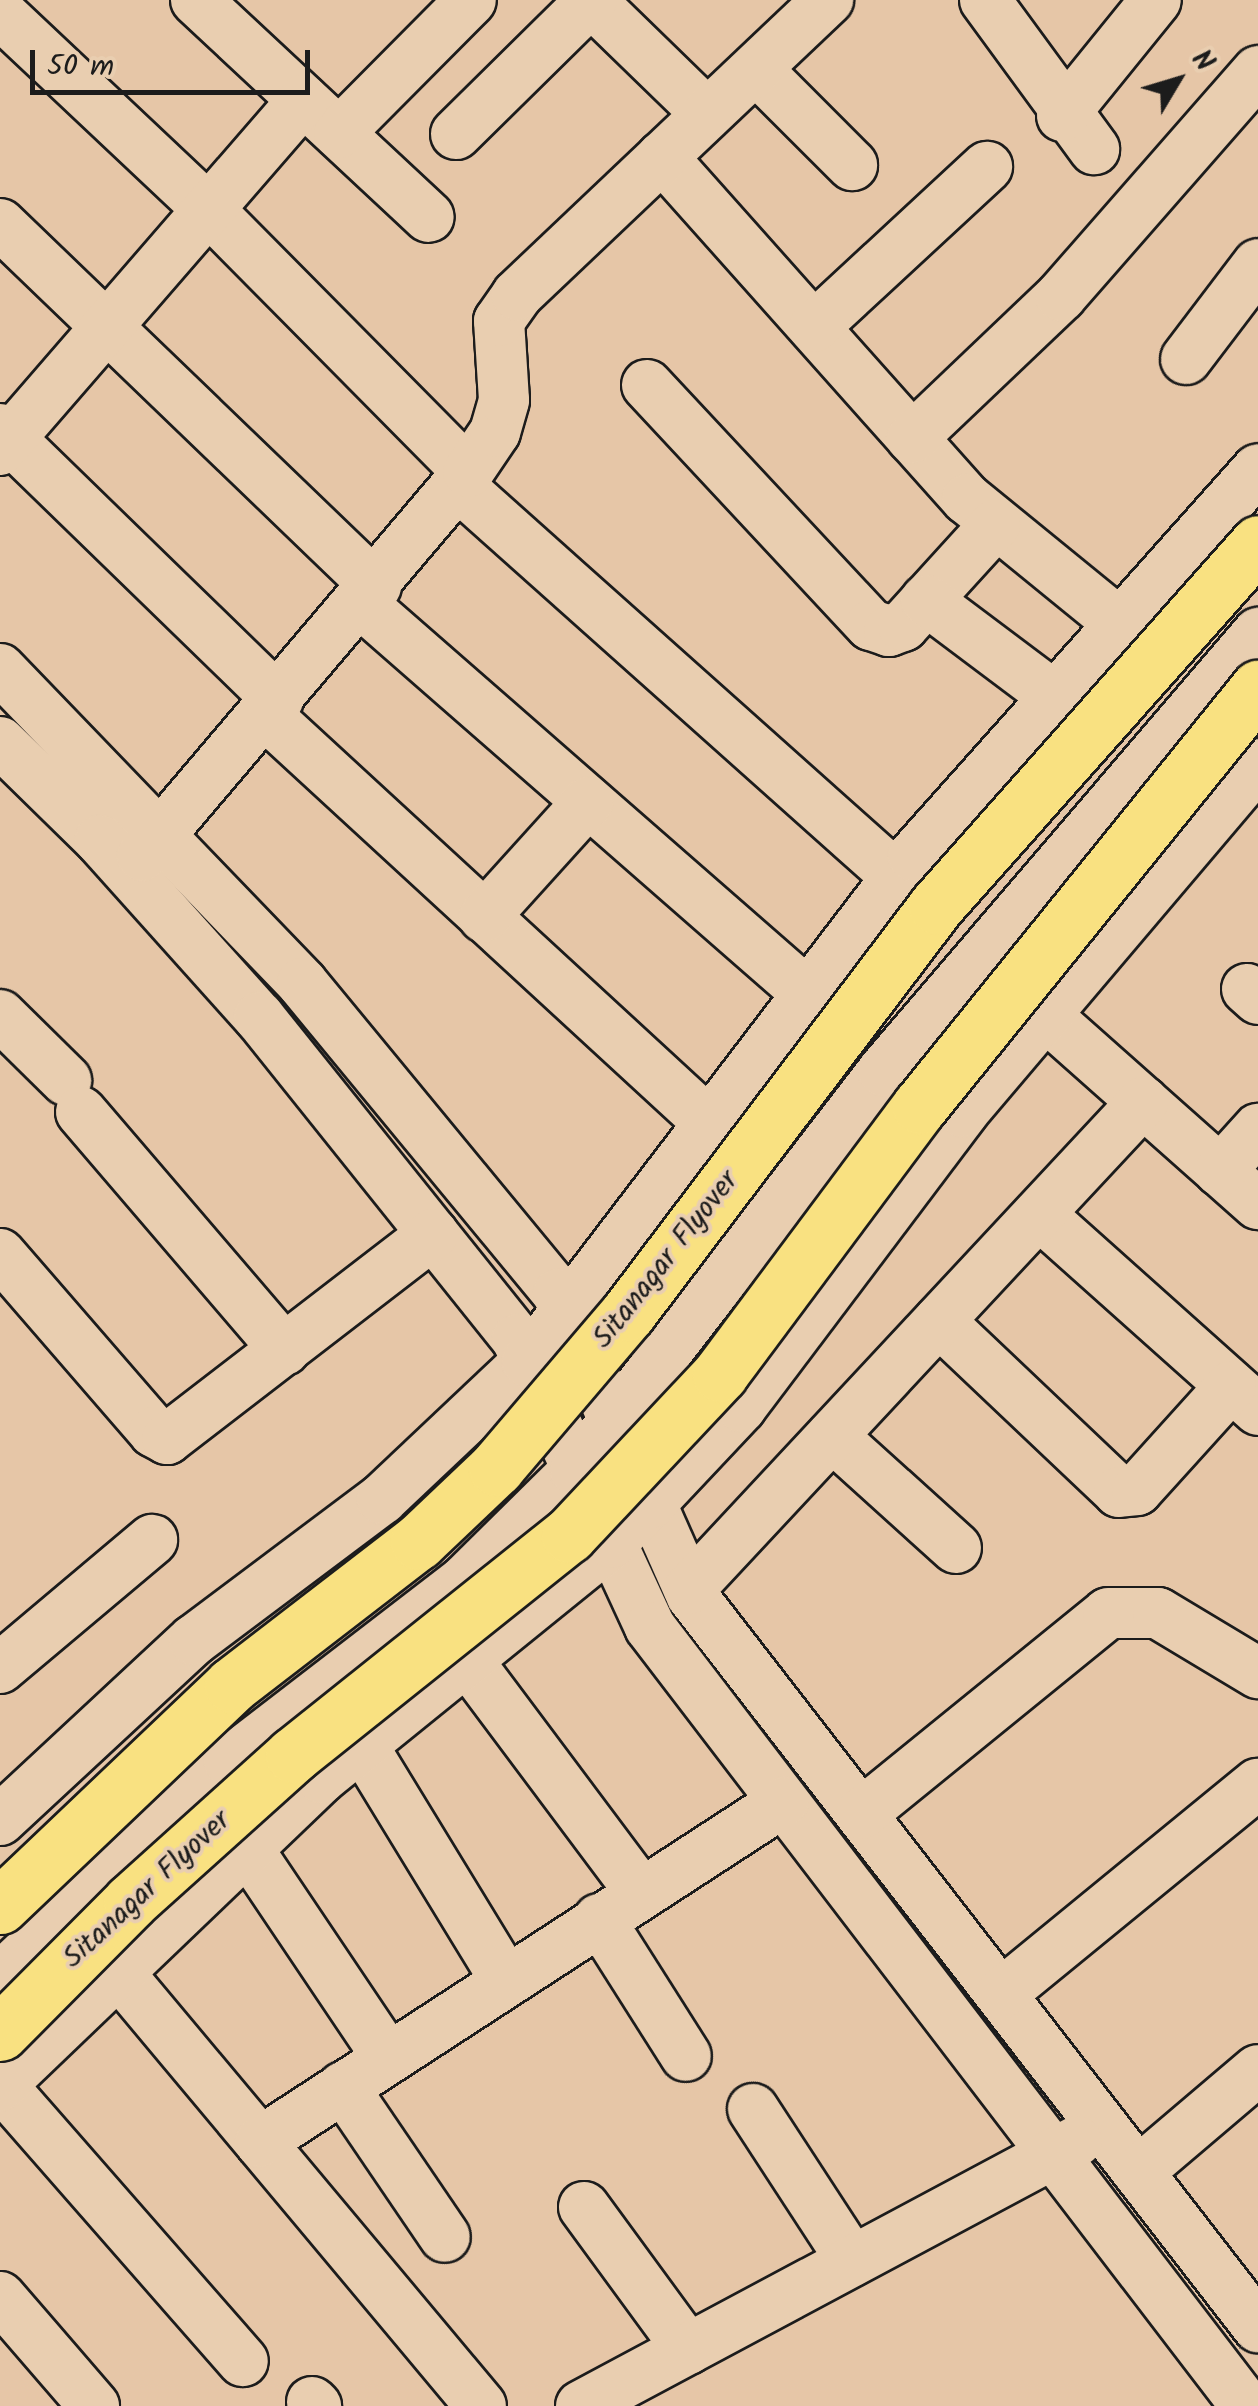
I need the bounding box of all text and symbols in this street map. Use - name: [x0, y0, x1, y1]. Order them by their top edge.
- scale bar: [35, 30, 315, 92]
- north arrow: [1128, 30, 1228, 130]
- text: N: [1179, 40, 1225, 82]
- text: 50 m: [47, 43, 114, 91]
- street label: Sitanagar Flyover: [585, 1164, 747, 1356]
- street label: Sitanagar Flyover: [56, 1803, 238, 1977]

